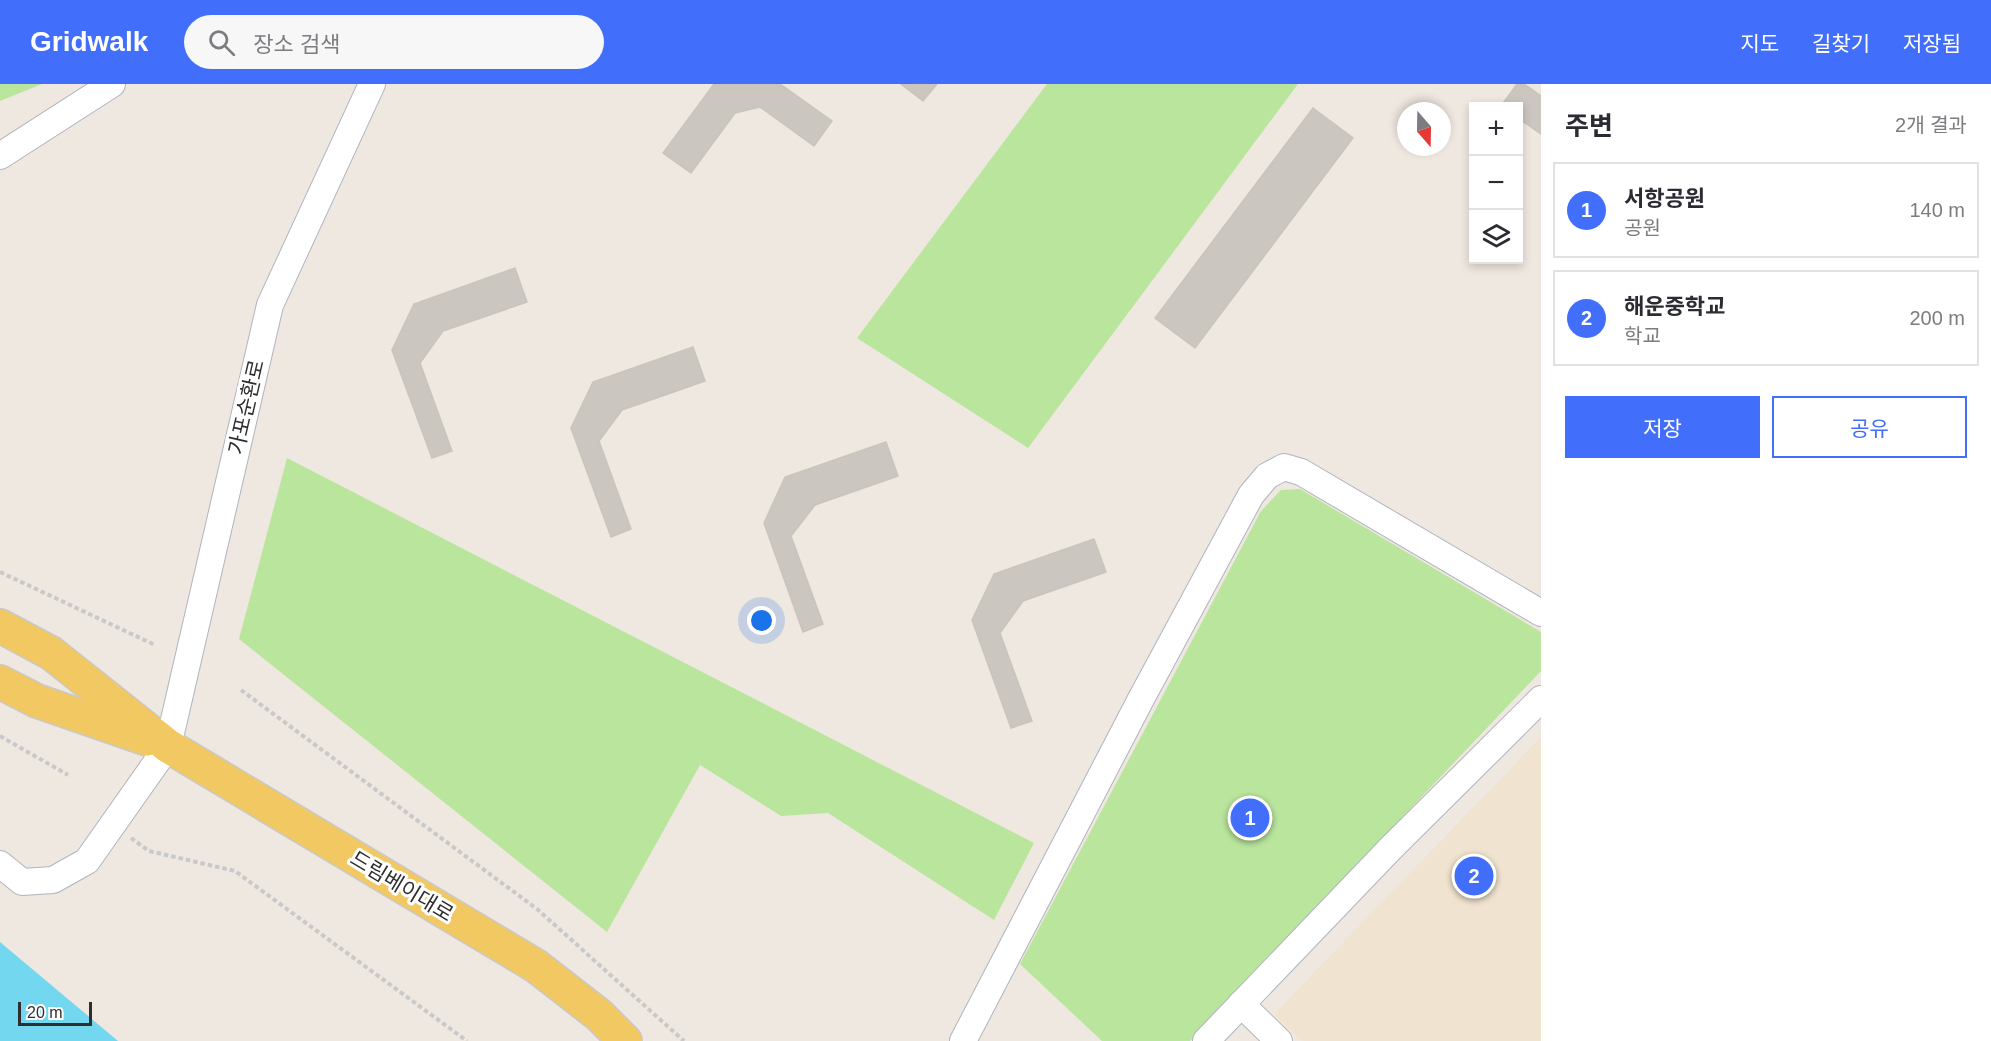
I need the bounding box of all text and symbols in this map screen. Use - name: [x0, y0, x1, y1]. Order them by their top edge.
- search box: [184, 15, 604, 69]
- text: Gridwalk: [30, 26, 148, 57]
- icon: search: [205, 26, 238, 59]
- text: 장소 검색: [253, 32, 340, 57]
- text: 지도: [1740, 32, 1779, 55]
- text: 길찾기: [1812, 32, 1870, 55]
- text: 저장됨: [1903, 32, 1961, 55]
- north arrow: [1397, 102, 1451, 156]
- map controls: [1469, 102, 1523, 264]
- button: +: [1469, 102, 1523, 156]
- text: 주변: [1565, 111, 1613, 141]
- text: 2개 결과: [1895, 114, 1967, 136]
- button: −: [1469, 156, 1523, 210]
- text: 서항공원: [1624, 186, 1705, 211]
- text: 1: [1581, 199, 1592, 221]
- text: 140 m: [1909, 199, 1965, 221]
- button: layers: [1469, 210, 1523, 264]
- text: 공원: [1624, 217, 1661, 239]
- text: 해운중학교: [1624, 294, 1725, 319]
- text: 2: [1581, 307, 1592, 329]
- text: 200 m: [1909, 307, 1965, 329]
- text: 학교: [1624, 325, 1661, 347]
- street label: 가포순환로: [224, 357, 268, 457]
- button: 저장: [1565, 396, 1760, 458]
- button: 공유: [1772, 396, 1967, 458]
- your location: [747, 606, 776, 635]
- pin: 1: [1230, 796, 1270, 840]
- street label: 드림베이대로: [346, 846, 458, 926]
- pin: 2: [1454, 854, 1494, 898]
- scale bar: [18, 999, 92, 1026]
- text: 20 m: [27, 1004, 63, 1021]

